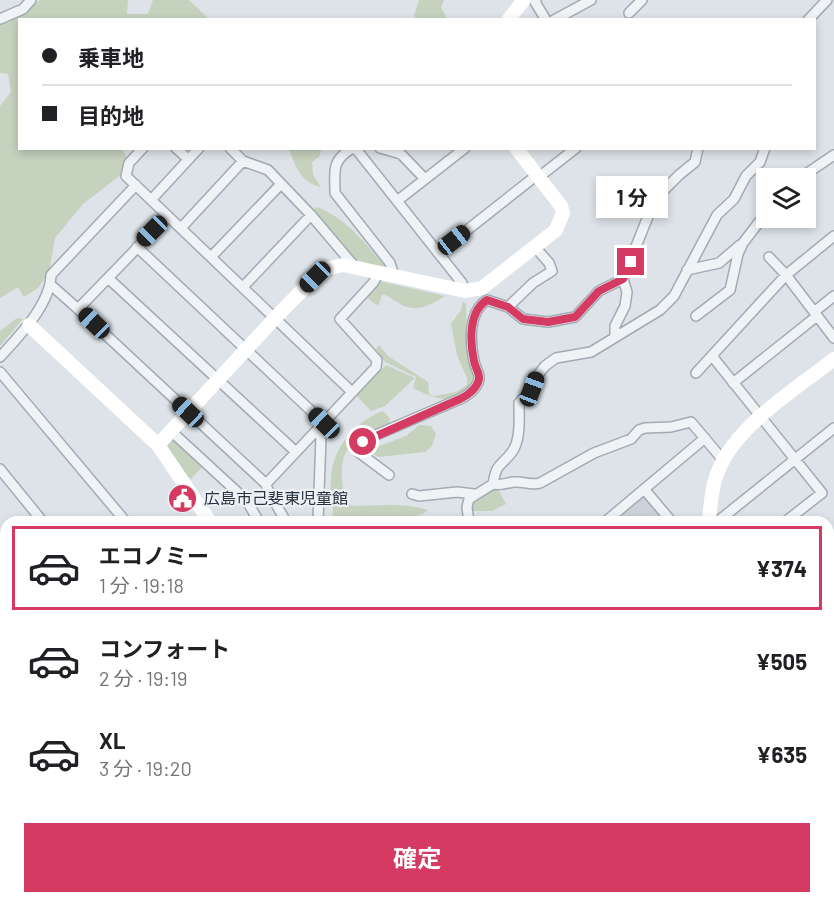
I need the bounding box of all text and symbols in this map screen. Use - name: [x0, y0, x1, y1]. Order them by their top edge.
- text: 乗車地: [78, 44, 144, 70]
- text: 目的地: [78, 102, 144, 128]
- map controls: [756, 168, 816, 228]
- button: layers: [756, 168, 816, 228]
- callout: 1 分: [595, 175, 667, 217]
- text: 1 分: [616, 185, 648, 209]
- car: [133, 212, 171, 250]
- car: [434, 222, 474, 258]
- route end: [617, 248, 644, 275]
- car: [296, 258, 334, 296]
- car: [75, 304, 113, 342]
- car: [517, 369, 547, 409]
- car: [169, 393, 207, 431]
- car: [305, 404, 343, 442]
- route start: [349, 428, 376, 455]
- public building icon: 広島市己斐東児童館: [167, 482, 199, 514]
- place label: 広島市己斐東児童館: [204, 488, 348, 507]
- icon: car: [27, 541, 81, 595]
- text: エコノミー: [99, 542, 209, 568]
- text: ¥374: [756, 555, 807, 581]
- text: 1 分 · 19:18: [99, 573, 184, 597]
- icon: car: [27, 634, 81, 688]
- text: コンフォート: [99, 635, 230, 661]
- text: ¥505: [756, 648, 807, 674]
- text: 2 分 · 19:19: [99, 666, 188, 690]
- icon: car: [27, 727, 81, 781]
- text: XL: [99, 727, 125, 753]
- text: ¥635: [756, 741, 807, 767]
- text: 3 分 · 19:20: [99, 756, 192, 780]
- button: 確定: [24, 823, 810, 892]

